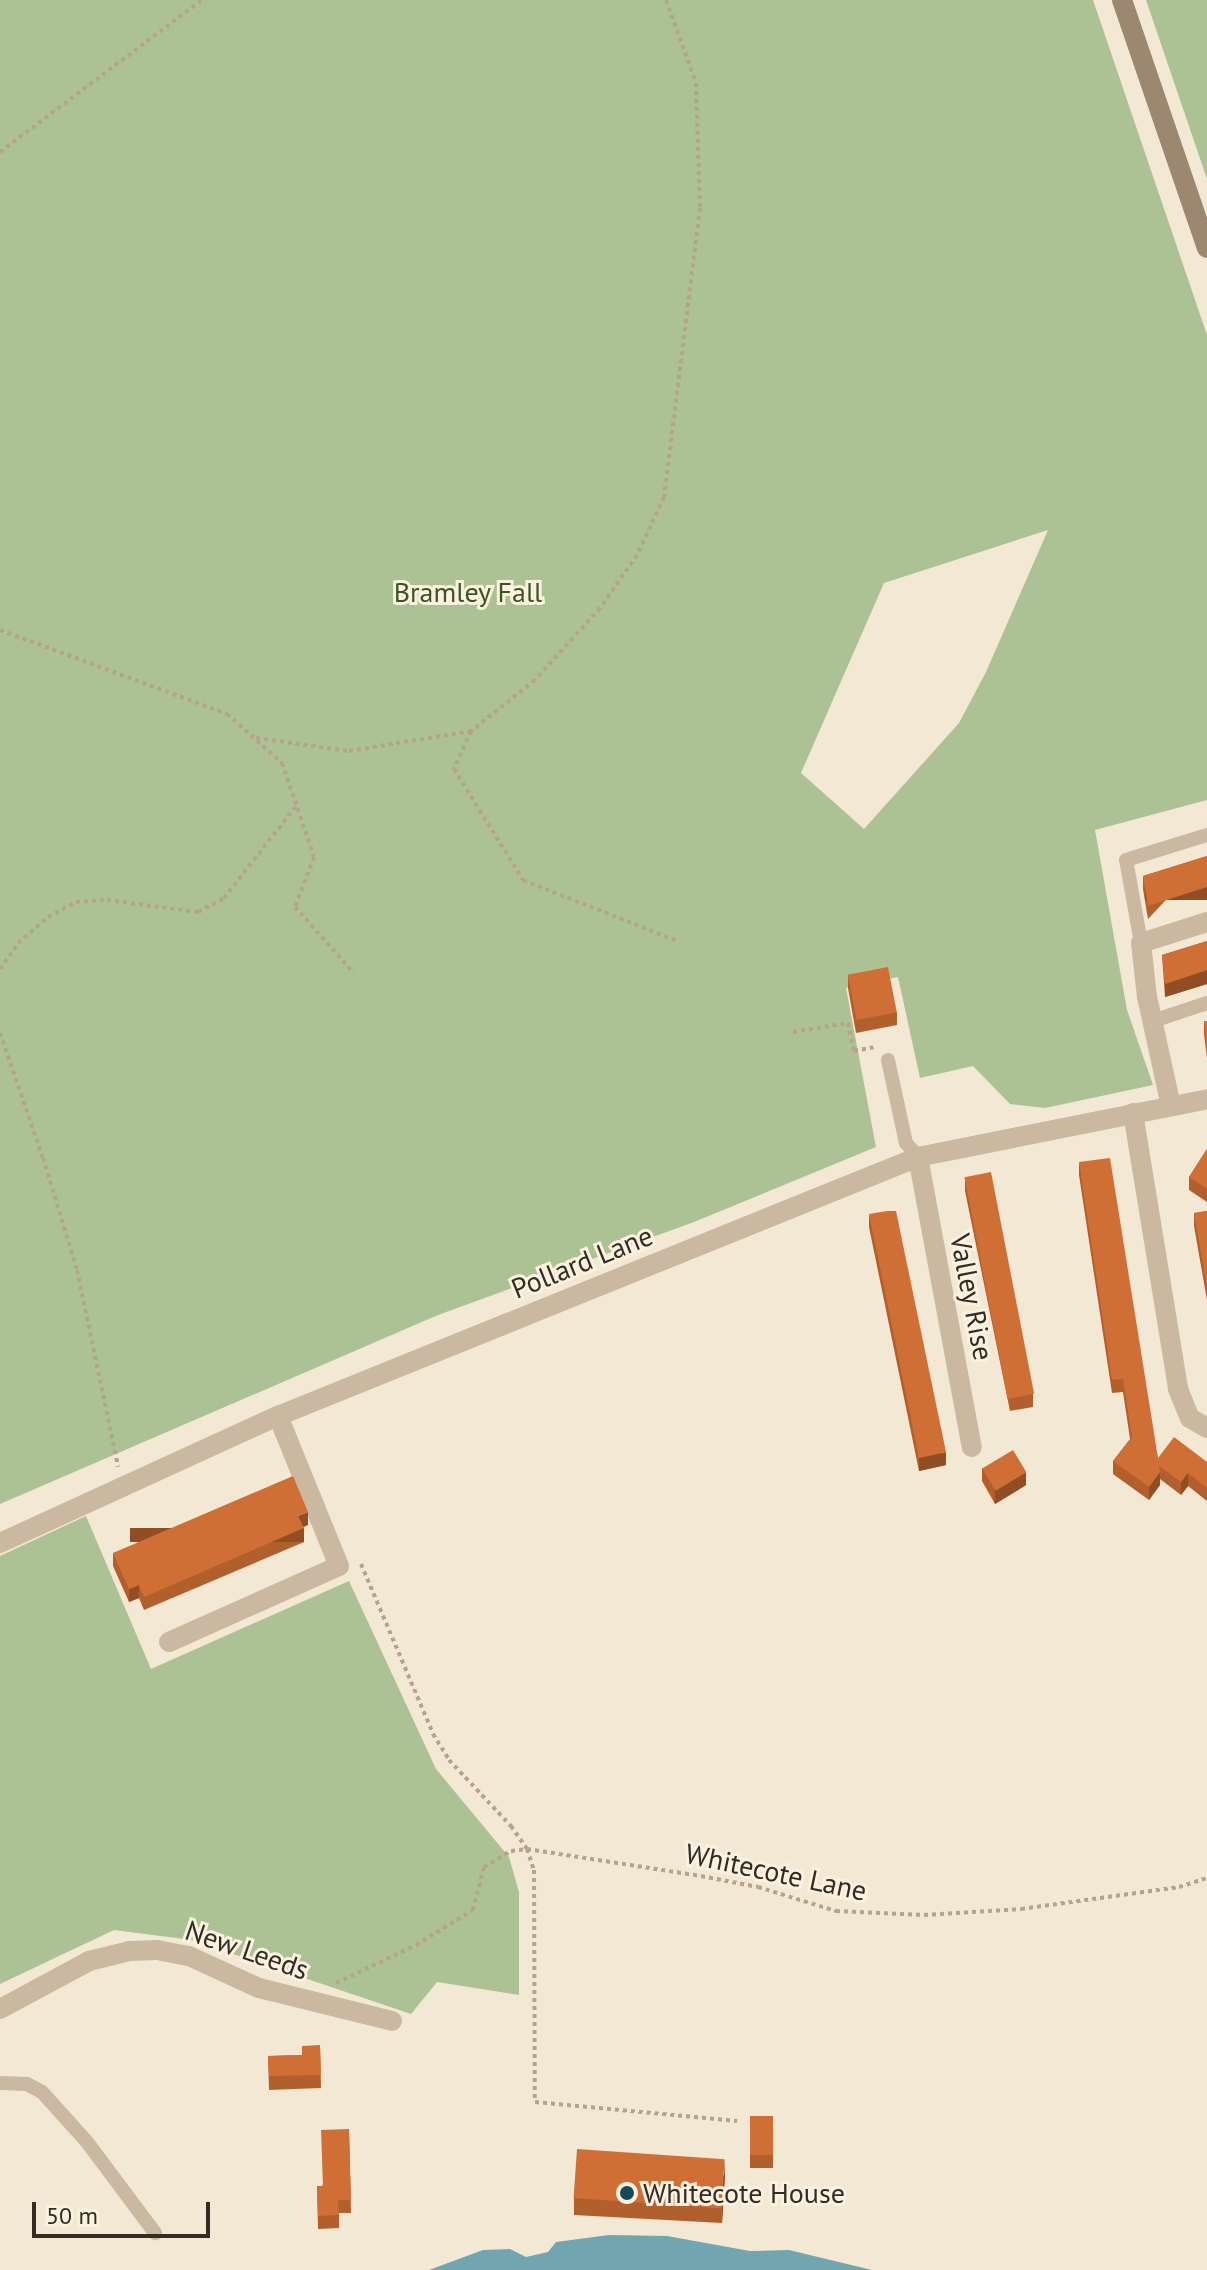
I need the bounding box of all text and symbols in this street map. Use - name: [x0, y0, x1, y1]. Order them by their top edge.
- park label: Bramley Fall: [393, 575, 543, 609]
- street label: Pollard Lane: [506, 1218, 658, 1306]
- street label: Valley Rise: [943, 1230, 1001, 1364]
- street label: Whitecote Lane: [682, 1836, 870, 1908]
- street label: New Leeds: [181, 1913, 313, 1987]
- place label: Whitecote House: [643, 2176, 845, 2210]
- marker: Whitecote House: [618, 2184, 636, 2202]
- scale bar: [36, 2186, 214, 2236]
- text: 50 m: [46, 2200, 98, 2231]

